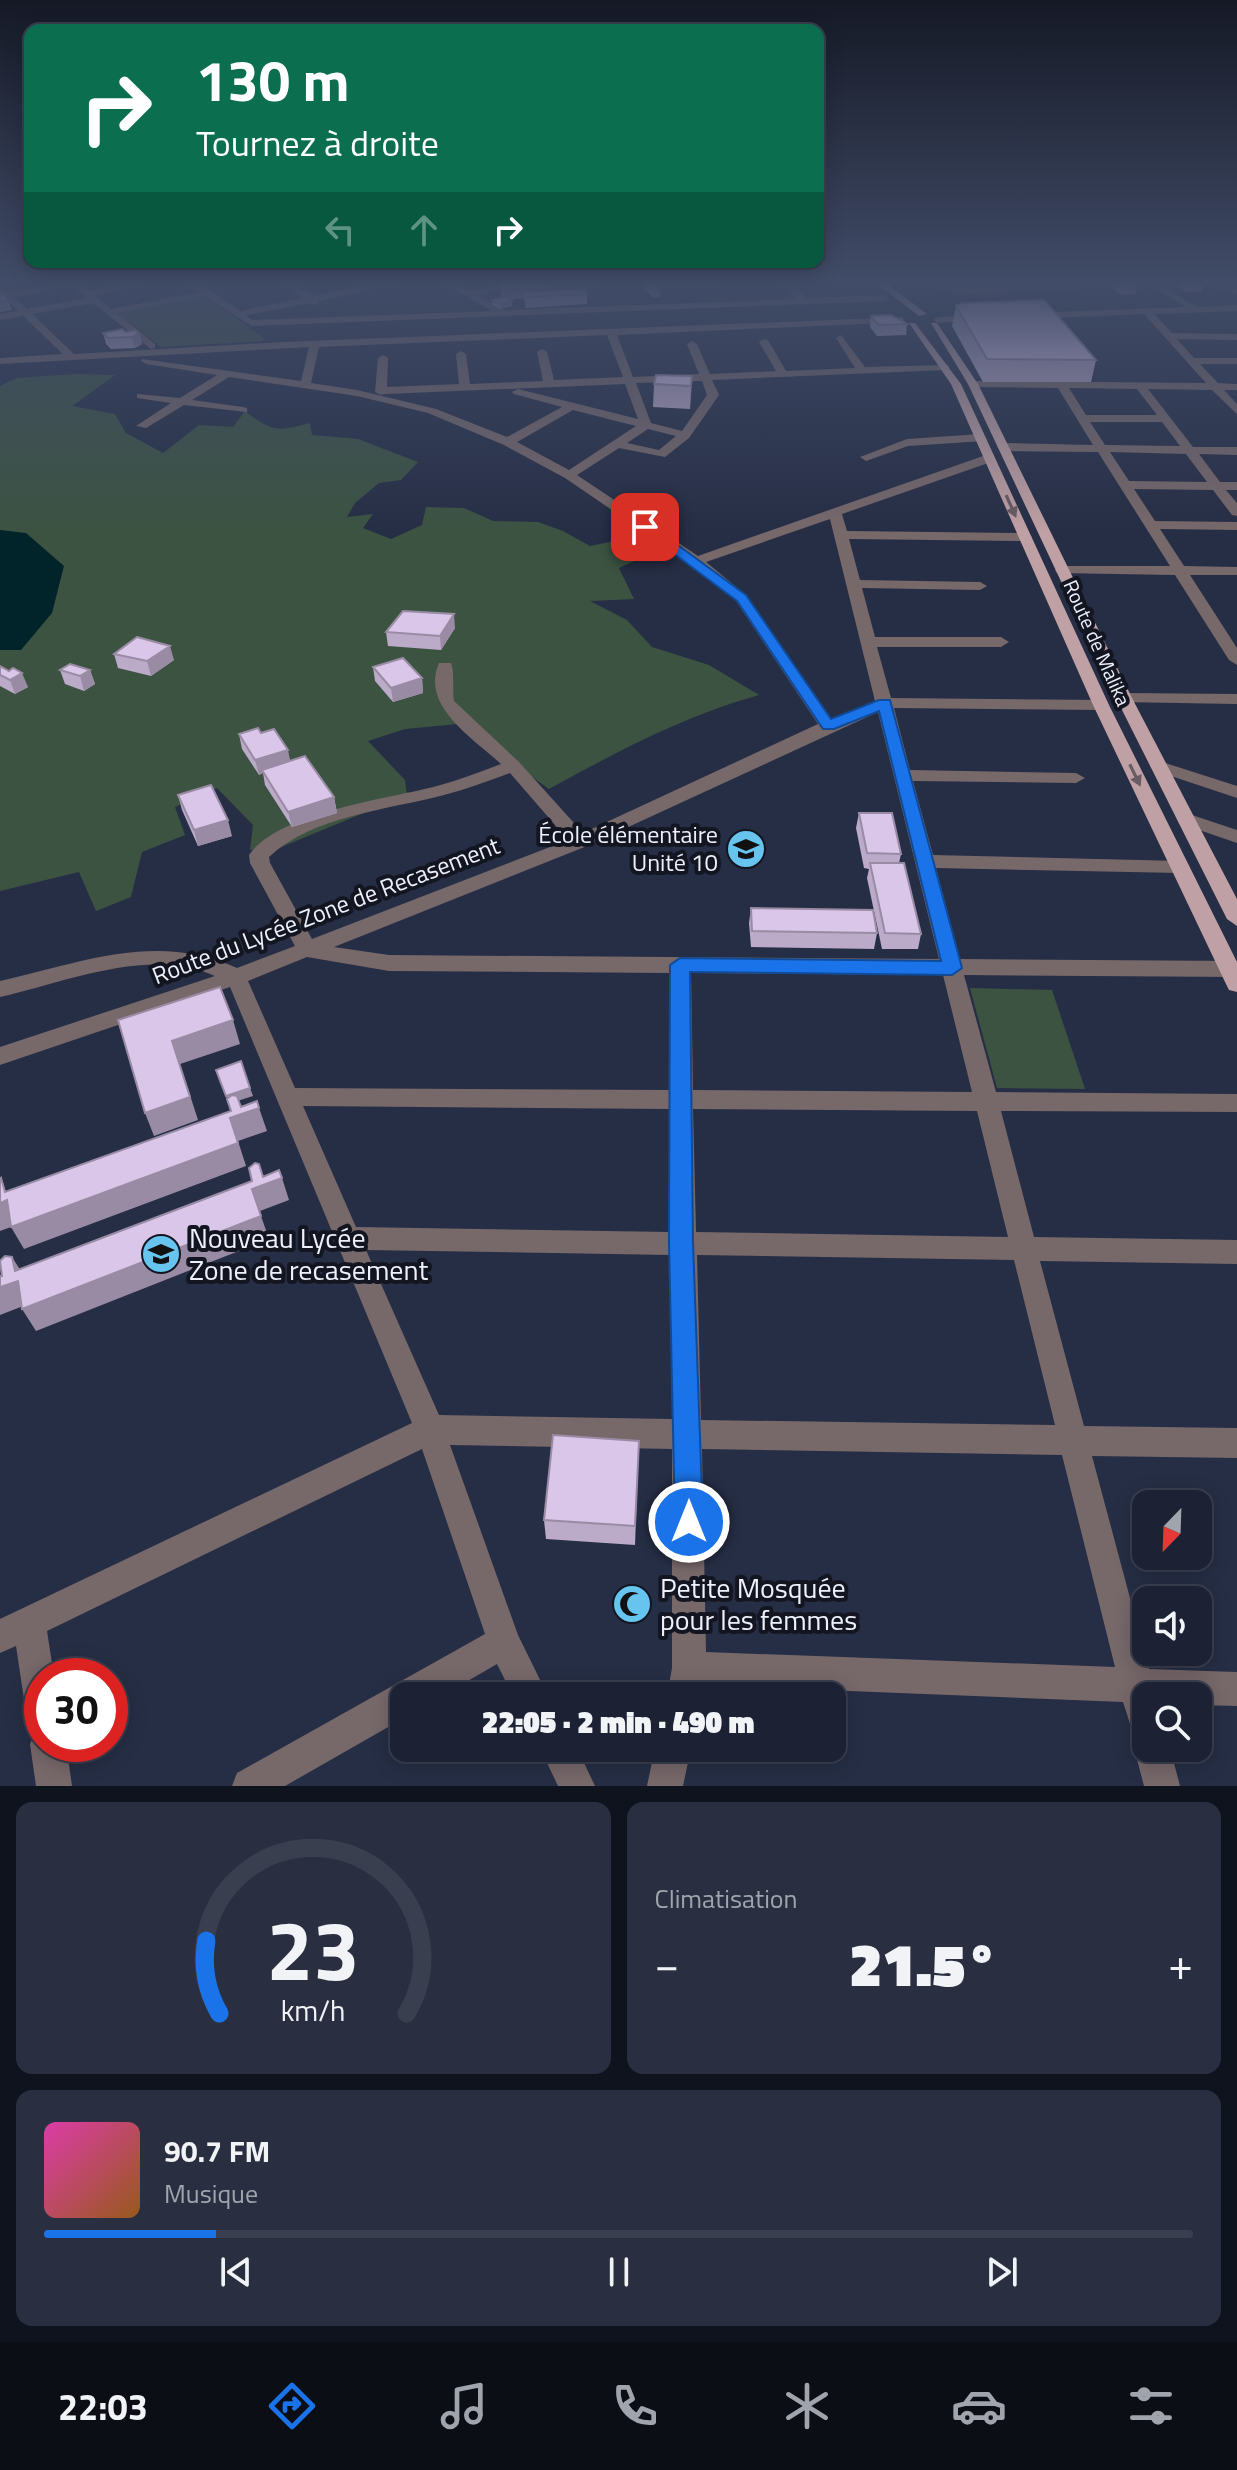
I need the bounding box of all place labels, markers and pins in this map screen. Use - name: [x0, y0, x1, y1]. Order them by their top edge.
- pin: [611, 493, 679, 561]
- place label: École élémentaire Unité 10: [538, 816, 718, 880]
- school or university icon: École élémentaire Unité 10: [725, 828, 767, 870]
- place label: Nouveau Lycée Zone de recasement: [189, 1216, 428, 1291]
- school or university icon: Nouveau Lycée Zone de recasement: [140, 1233, 182, 1275]
- place label: Petite Mosquée pour les femmes: [660, 1566, 857, 1641]
- mosque icon: Petite Mosquée pour les femmes: [611, 1583, 653, 1625]

